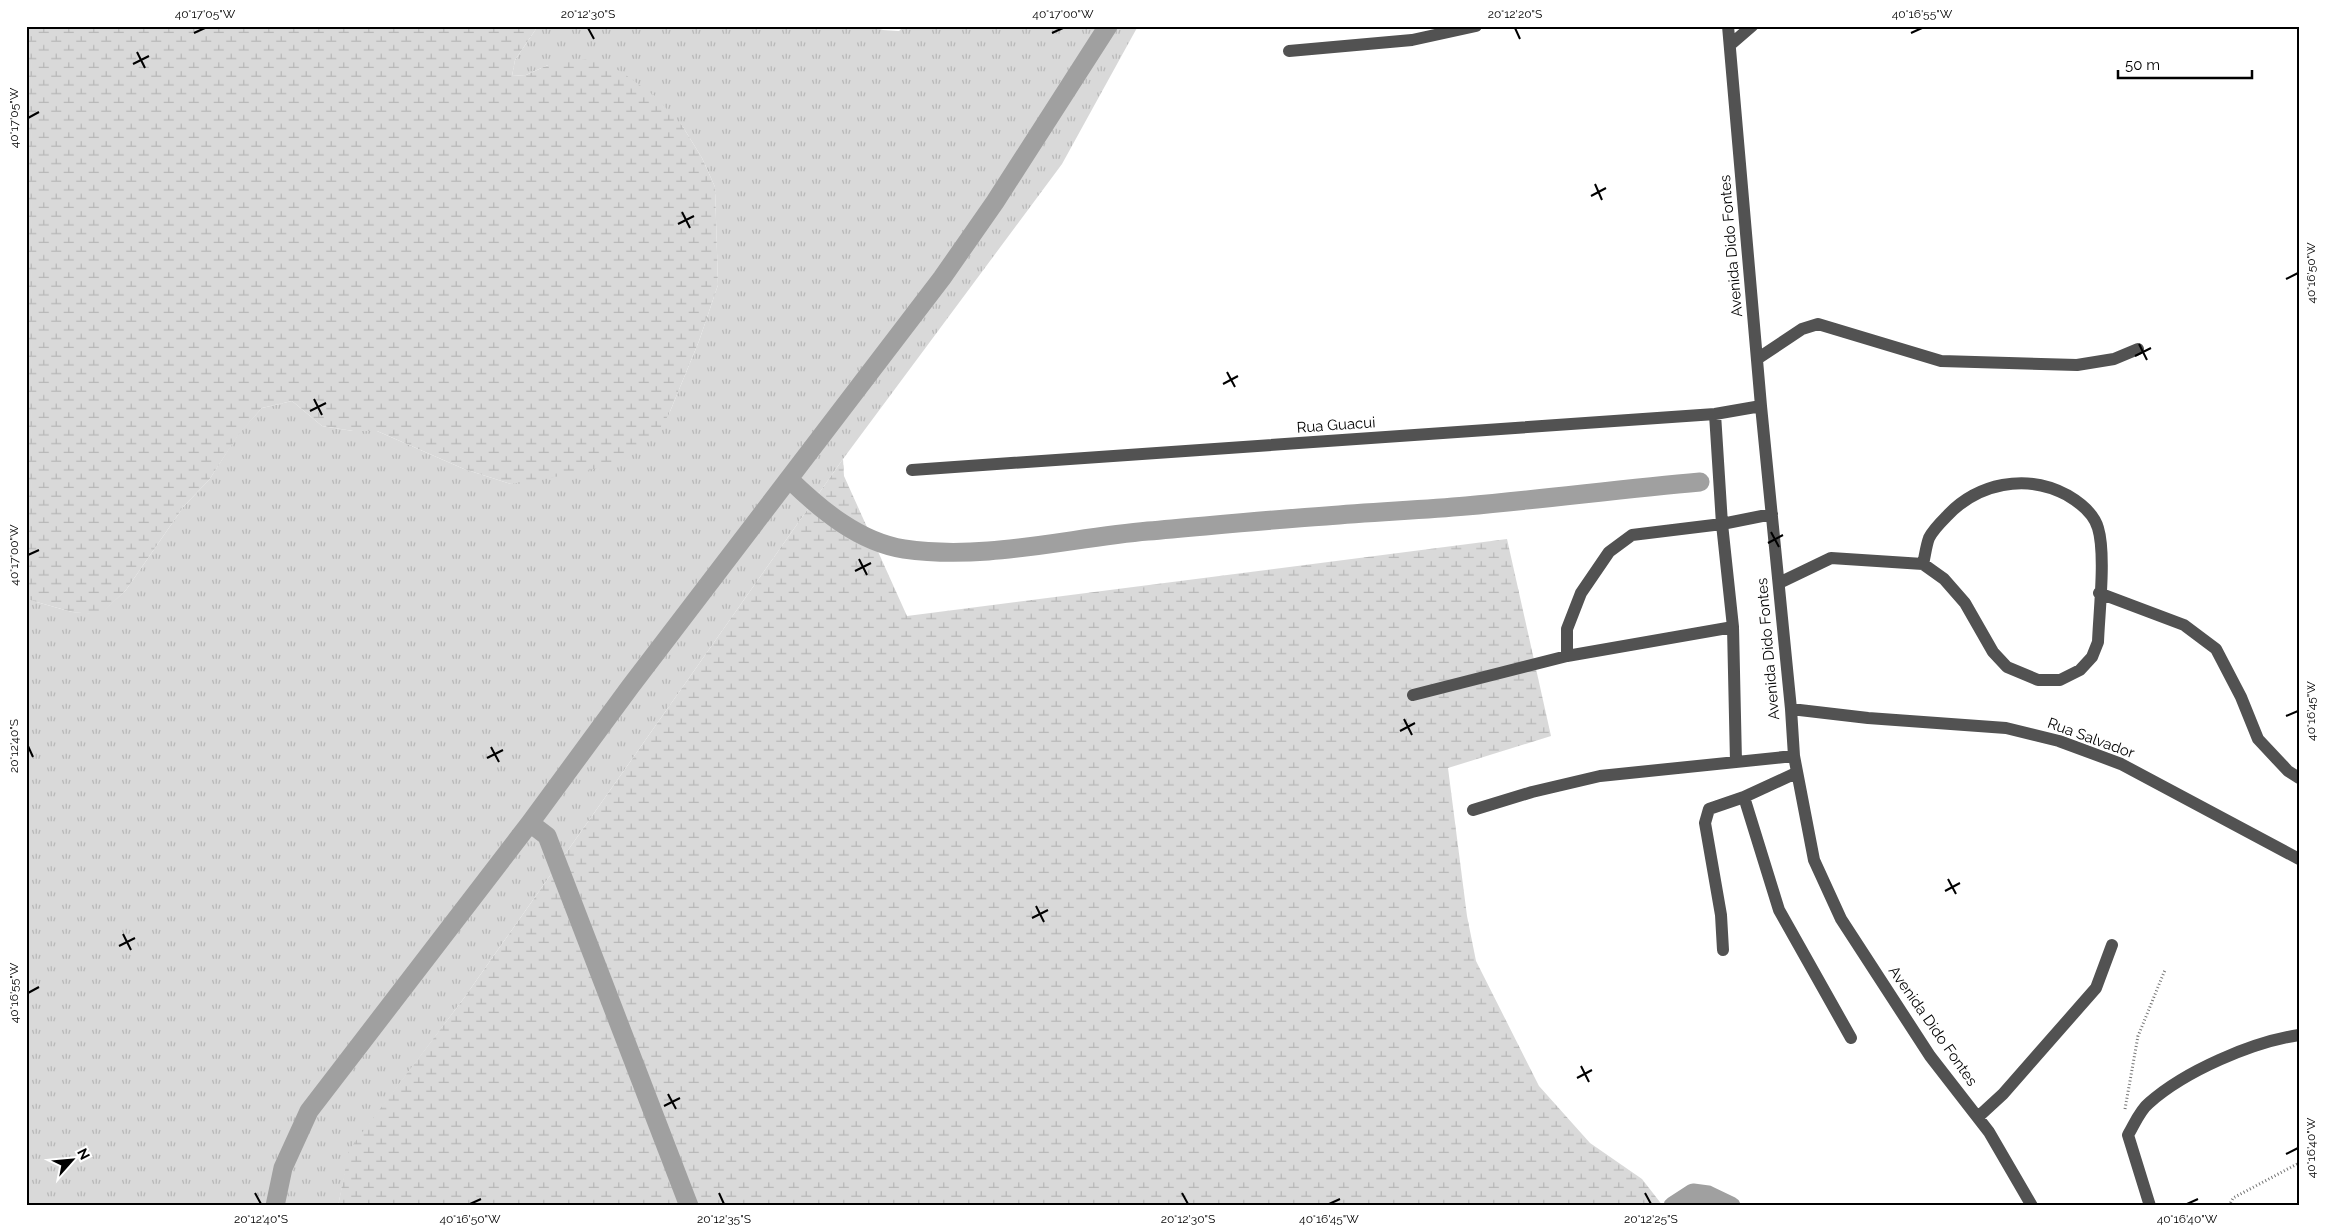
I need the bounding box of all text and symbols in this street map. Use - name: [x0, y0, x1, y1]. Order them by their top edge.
- text: 40°17'05"W: [175, 7, 236, 21]
- text: 20°12'30"S: [561, 7, 615, 21]
- text: 40°17'00"W: [1032, 7, 1094, 21]
- text: 20°12'20"S: [1488, 7, 1542, 21]
- text: 40°16'55"W: [1892, 7, 1953, 21]
- scale bar: [2118, 48, 2251, 80]
- text: 50 m: [2125, 56, 2160, 74]
- text: 40°17'05"W: [7, 87, 21, 148]
- street label: Avenida Dido Fontes: [1716, 174, 1746, 318]
- text: 40°16'50"W: [2304, 242, 2318, 304]
- street label: Rua Guacui: [1296, 413, 1376, 437]
- text: 40°17'00"W: [7, 524, 21, 586]
- street label: Avenida Dido Fontes: [1753, 577, 1783, 721]
- text: 40°16'45"W: [2304, 681, 2318, 741]
- street label: Rua Salvador: [2045, 714, 2138, 762]
- text: 20°12'40"S: [7, 719, 21, 773]
- text: 40°16'55"W: [7, 962, 21, 1023]
- street label: Avenida Dido Fontes: [1885, 962, 1981, 1090]
- text: 40°16'40"W: [2304, 1117, 2318, 1178]
- north arrow: [48, 1134, 98, 1184]
- text: N: [74, 1146, 93, 1162]
- text: 20°12'40"S: [234, 1212, 288, 1226]
- text: 40°16'50"W: [439, 1212, 501, 1226]
- text: 20°12'35"S: [697, 1212, 751, 1226]
- text: 20°12'30"S: [1161, 1212, 1215, 1226]
- text: 40°16'45"W: [1299, 1212, 1359, 1226]
- text: 20°12'25"S: [1624, 1212, 1678, 1226]
- text: 40°16'40"W: [2157, 1212, 2218, 1226]

